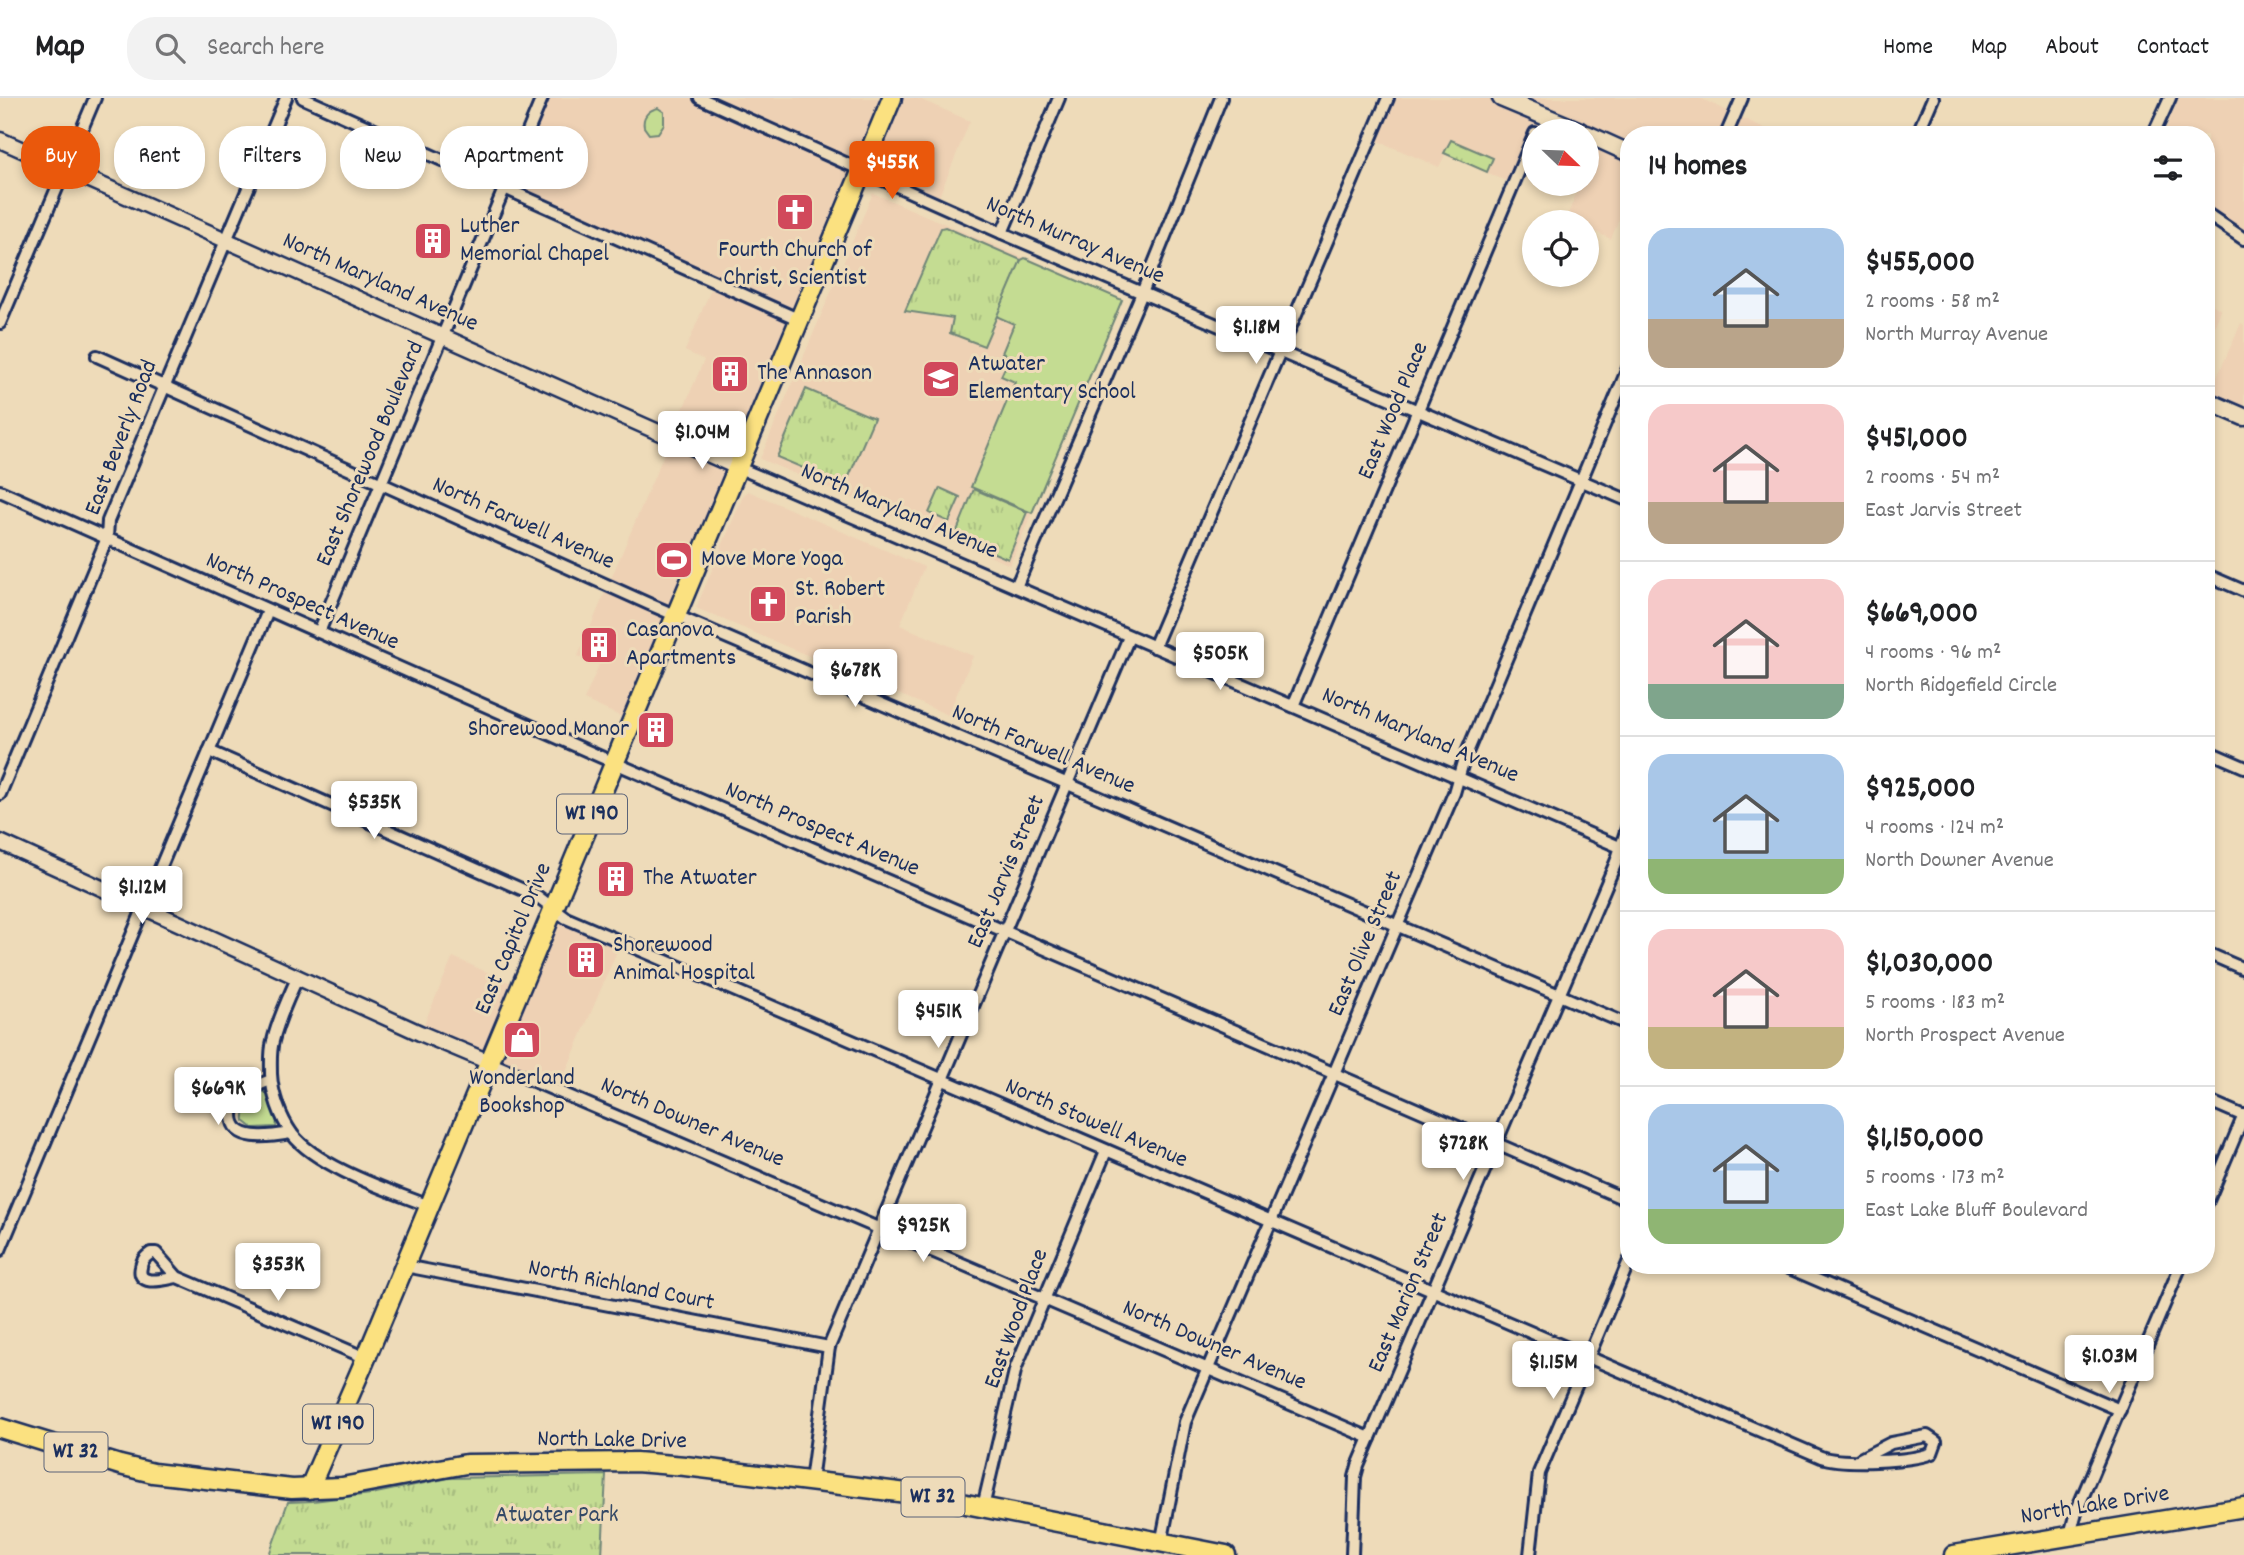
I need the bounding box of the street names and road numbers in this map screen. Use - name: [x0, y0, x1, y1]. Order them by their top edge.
- street label: North Murray Avenue: [980, 188, 1170, 294]
- street label: North Maryland Avenue: [277, 225, 483, 341]
- street label: East Shorewood Boulevard: [308, 336, 434, 572]
- street label: East Wood Place: [1350, 337, 1438, 485]
- street label: East Beverly Road: [77, 355, 167, 521]
- street label: North Maryland Avenue: [795, 455, 1003, 569]
- street label: North Farwell Avenue: [426, 469, 620, 579]
- street label: North Prospect Avenue: [200, 544, 404, 660]
- street label: North Maryland Avenue: [1316, 679, 1524, 793]
- street label: North Farwell Avenue: [946, 696, 1140, 804]
- street label: North Prospect Avenue: [719, 774, 925, 886]
- street label: East Jarvis Street: [959, 790, 1055, 954]
- road number: WI 190: [557, 794, 627, 834]
- street label: East Capitol Drive: [467, 858, 561, 1020]
- street label: East Olive Street: [1320, 866, 1412, 1022]
- street label: North Downer Avenue: [595, 1069, 789, 1177]
- street label: North Stowell Avenue: [999, 1070, 1193, 1178]
- street label: East Marion Street: [1360, 1208, 1458, 1378]
- street label: East Wood Place: [976, 1244, 1058, 1394]
- street label: North Richland Court: [525, 1251, 717, 1321]
- street label: North Downer Avenue: [1117, 1292, 1311, 1400]
- road number: WI 190: [303, 1404, 373, 1443]
- street label: North Lake Drive: [537, 1423, 687, 1459]
- road number: WI 32: [44, 1432, 108, 1471]
- street label: North Lake Drive: [2018, 1477, 2172, 1535]
- road number: WI 32: [902, 1478, 964, 1516]

